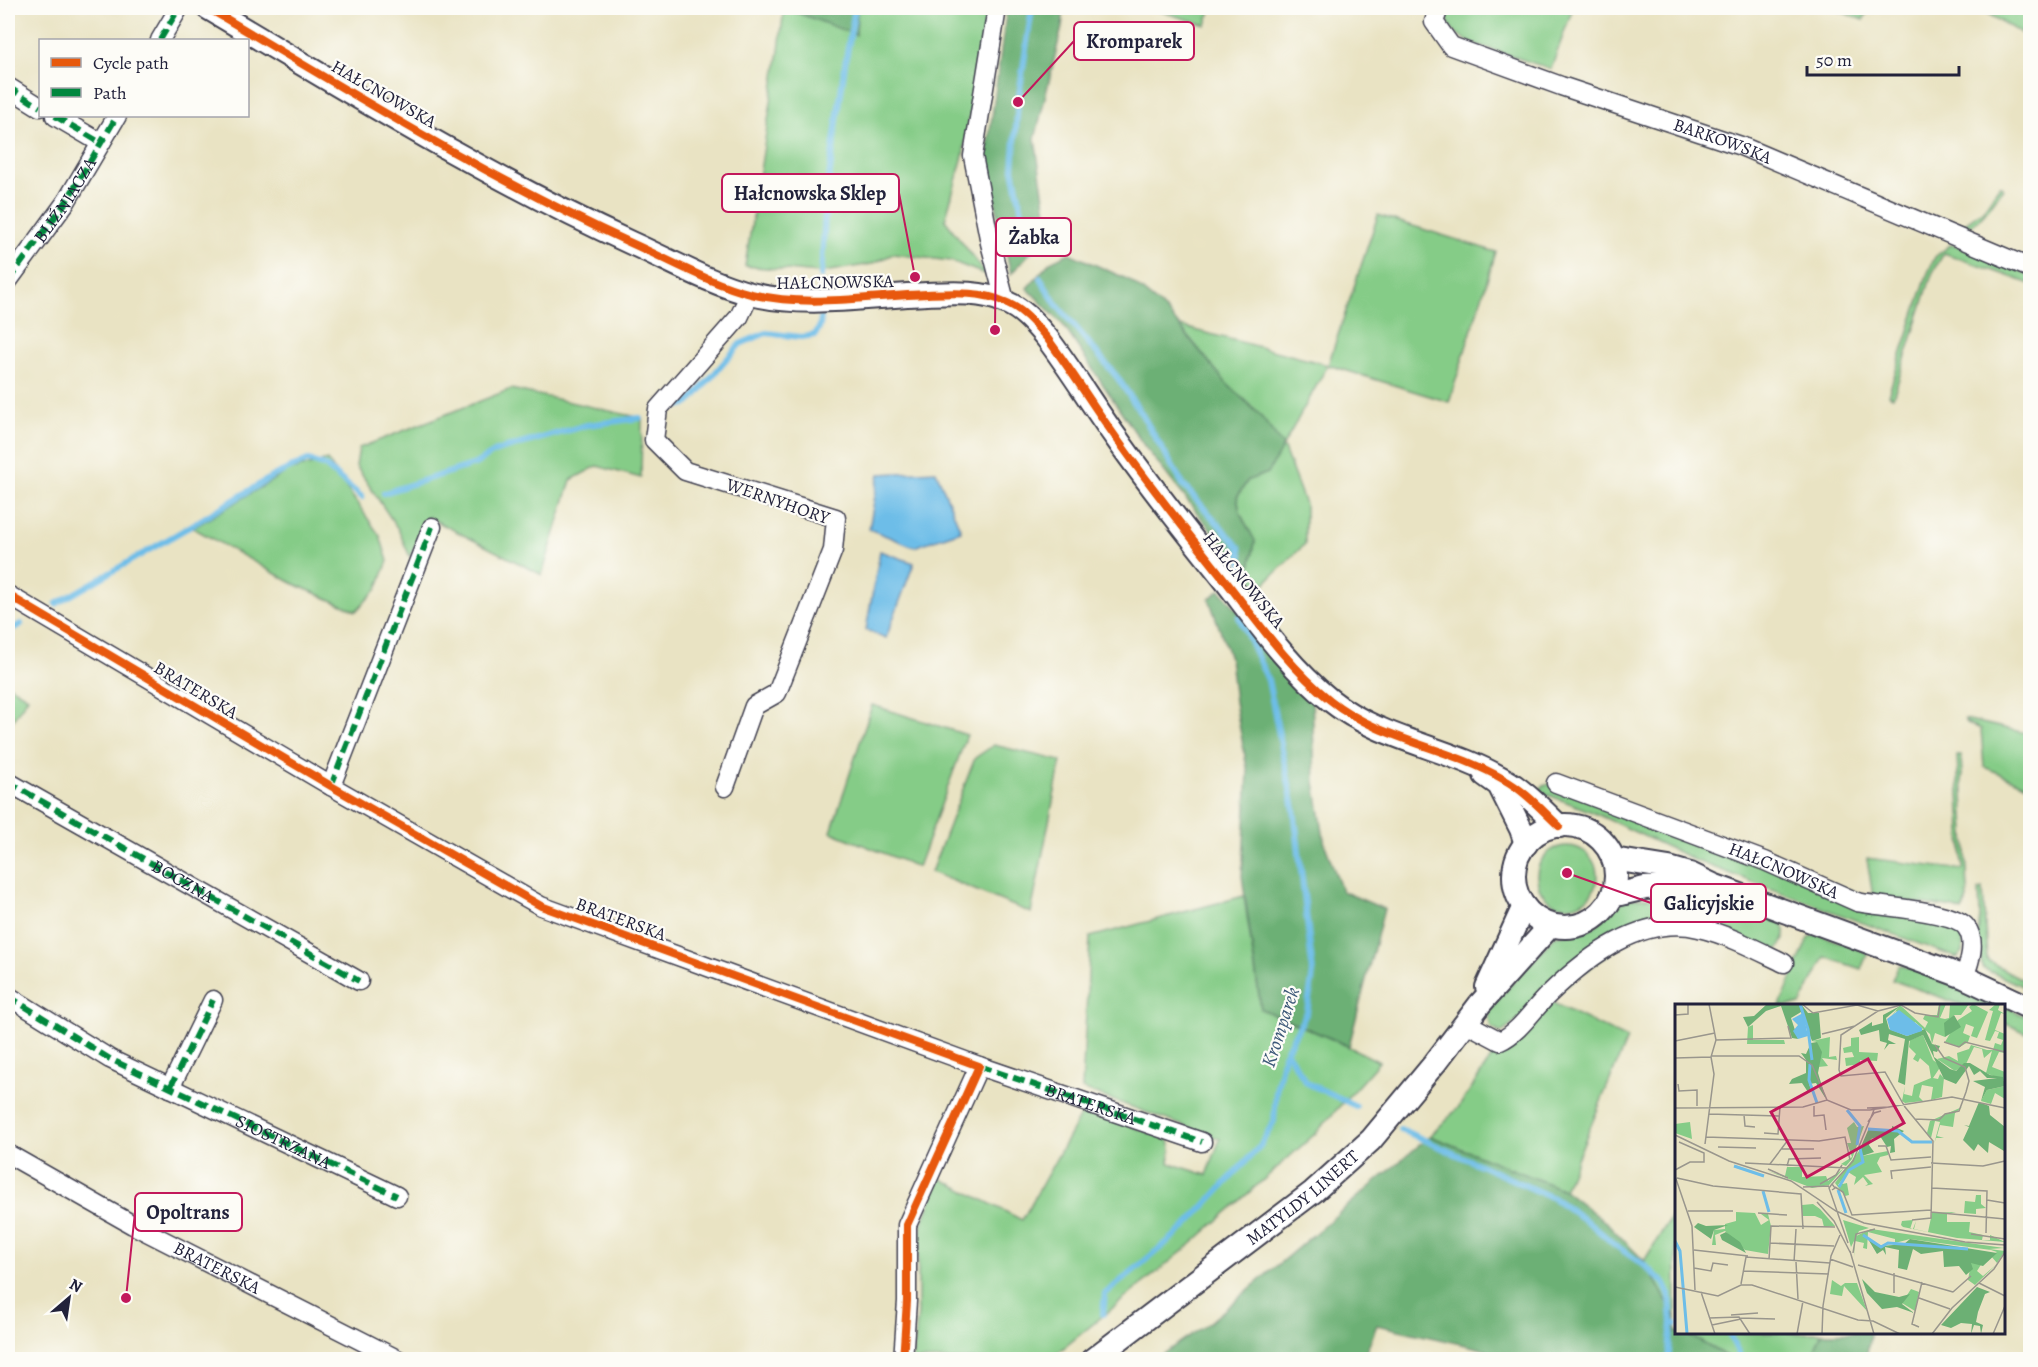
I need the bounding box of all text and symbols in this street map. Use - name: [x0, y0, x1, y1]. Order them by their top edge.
- callout: Kromparek: [1074, 22, 1194, 60]
- text: Kromparek: [1086, 28, 1183, 55]
- legend: [39, 39, 249, 117]
- scale bar: [1807, 39, 1958, 77]
- text: 50 m: [1816, 48, 1852, 72]
- text: Cycle path: [93, 51, 169, 75]
- street label: HAŁCNOWSKA: [327, 54, 441, 134]
- text: Path: [93, 81, 127, 105]
- street label: BARKOWSKA: [1670, 112, 1776, 170]
- street label: BLIŹNIACZA: [28, 152, 102, 248]
- callout: Hałcnowska Sklep: [722, 174, 899, 212]
- text: Hałcnowska Sklep: [734, 180, 887, 207]
- callout: Żabka: [996, 218, 1071, 256]
- text: Żabka: [1008, 224, 1060, 251]
- street label: HAŁCNOWSKA: [776, 269, 894, 295]
- street label: WERNYHORY: [722, 472, 834, 530]
- street label: HAŁCNOWSKA: [1198, 527, 1291, 634]
- street label: BRATERSKA: [149, 655, 243, 725]
- street label: HAŁCNOWSKA: [1725, 837, 1843, 905]
- street label: BOCZNA: [147, 854, 219, 909]
- callout: Galicyjskie: [1651, 884, 1766, 922]
- text: Galicyjskie: [1664, 890, 1754, 917]
- street label: BRATERSKA: [573, 892, 670, 947]
- water label: Kromparek: [1255, 983, 1306, 1071]
- inset map: [1675, 1004, 2005, 1334]
- street label: BRATERSKA: [1042, 1077, 1140, 1131]
- street label: SIOSTRZANA: [232, 1109, 335, 1175]
- street label: MATYLDY LINERT: [1241, 1144, 1364, 1251]
- callout: Opoltrans: [135, 1193, 242, 1231]
- text: Opoltrans: [146, 1199, 230, 1226]
- street label: BRATERSKA: [170, 1236, 265, 1300]
- north arrow: [39, 1268, 99, 1328]
- text: N: [65, 1273, 87, 1298]

